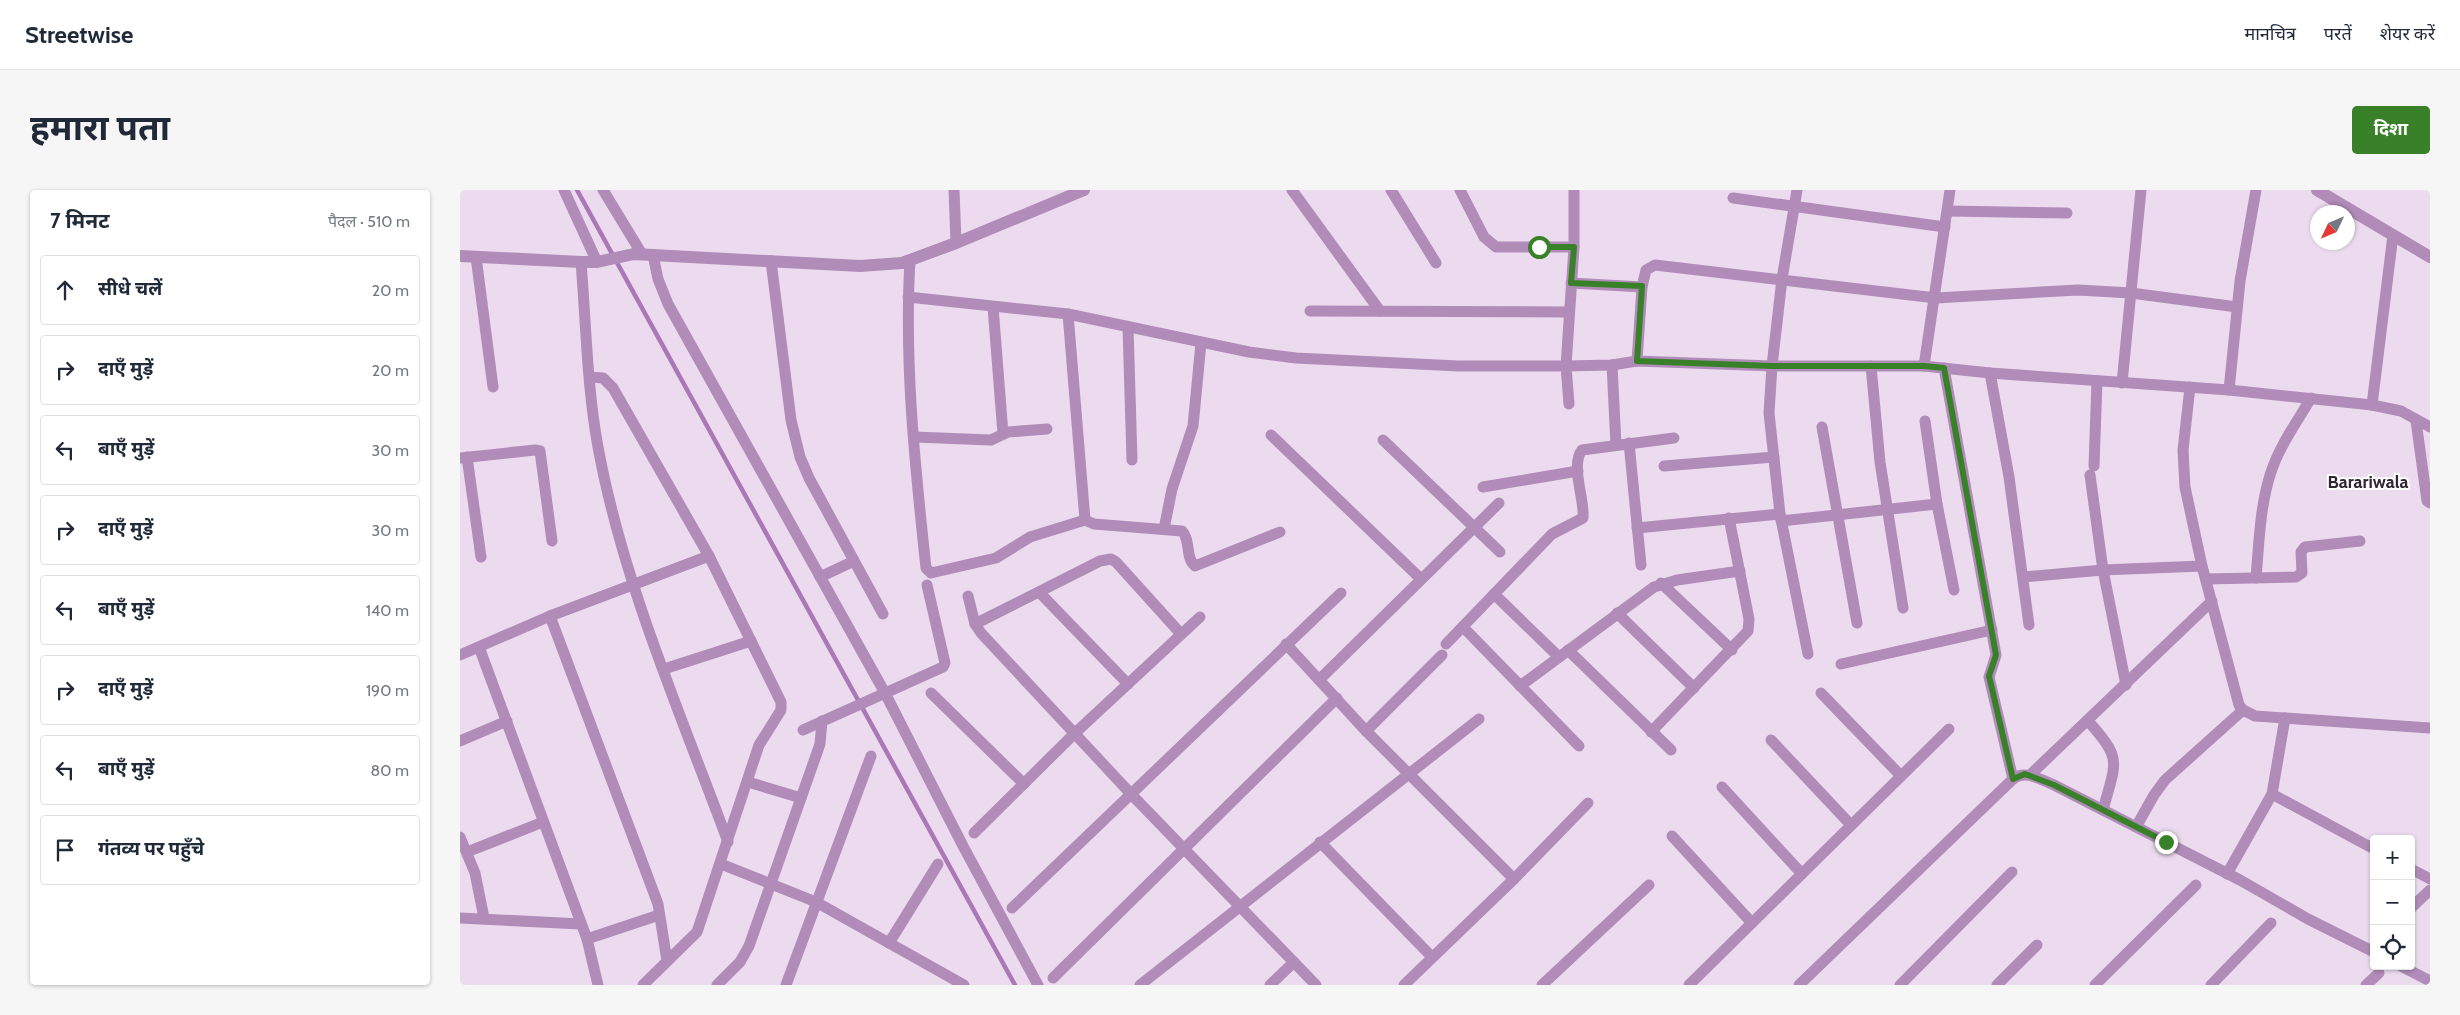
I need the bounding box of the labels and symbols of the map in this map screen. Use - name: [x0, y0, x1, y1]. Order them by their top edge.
- north arrow: [2310, 205, 2355, 250]
- route start: [1528, 236, 1551, 259]
- district label: Barariwala: [2328, 471, 2409, 493]
- route end: [2155, 831, 2178, 854]

